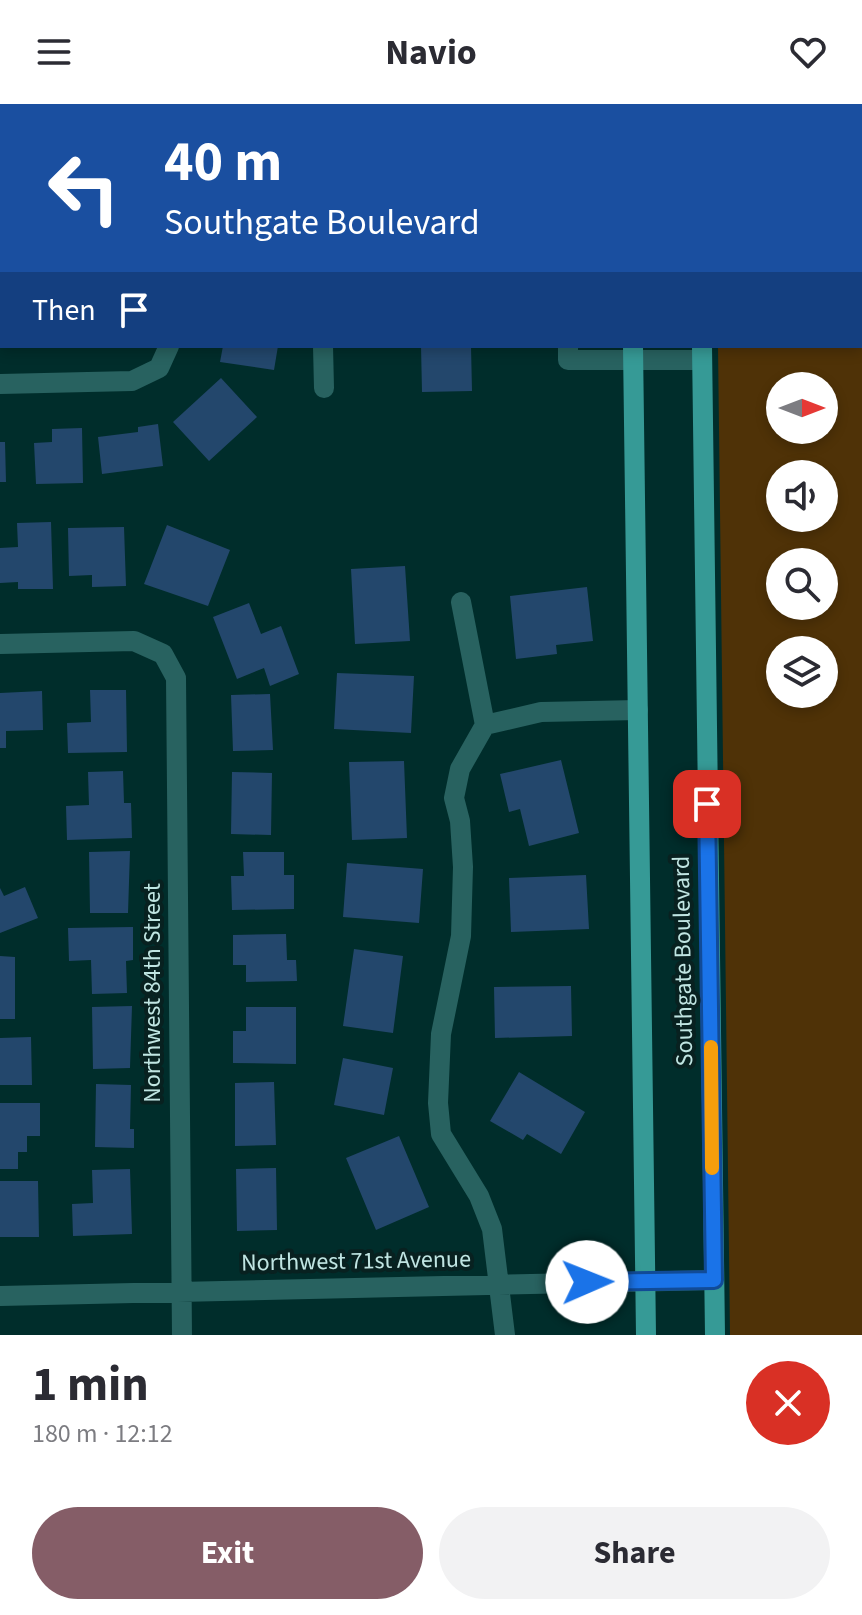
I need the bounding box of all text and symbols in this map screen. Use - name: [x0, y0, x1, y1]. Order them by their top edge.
- text: Navio: [385, 27, 477, 78]
- icon: menu: [32, 30, 76, 74]
- icon: heart: [786, 30, 830, 74]
- text: 40 m: [164, 123, 282, 202]
- icon: left: [32, 136, 136, 240]
- text: Southgate Boulevard: [164, 197, 480, 248]
- icon: arrive: [112, 288, 156, 332]
- text: Then: [32, 289, 96, 332]
- north arrow: [766, 372, 838, 444]
- map controls: [766, 372, 838, 708]
- button: sound: [766, 460, 838, 532]
- button: search: [766, 548, 838, 620]
- button: layers: [766, 636, 838, 708]
- pin: [673, 770, 741, 838]
- icon: arrive: [685, 782, 729, 826]
- street label: Southgate Boulevard: [664, 855, 702, 1067]
- street label: Northwest 84th Street: [135, 883, 170, 1103]
- position arrow: [545, 1240, 629, 1324]
- street label: Northwest 71st Avenue: [241, 1241, 471, 1281]
- text: 1 min: [32, 1351, 149, 1419]
- button: close: [746, 1361, 830, 1445]
- text: 180 m · 12:12: [32, 1415, 173, 1452]
- button: Exit: [32, 1507, 423, 1599]
- button: Share: [439, 1507, 830, 1599]

